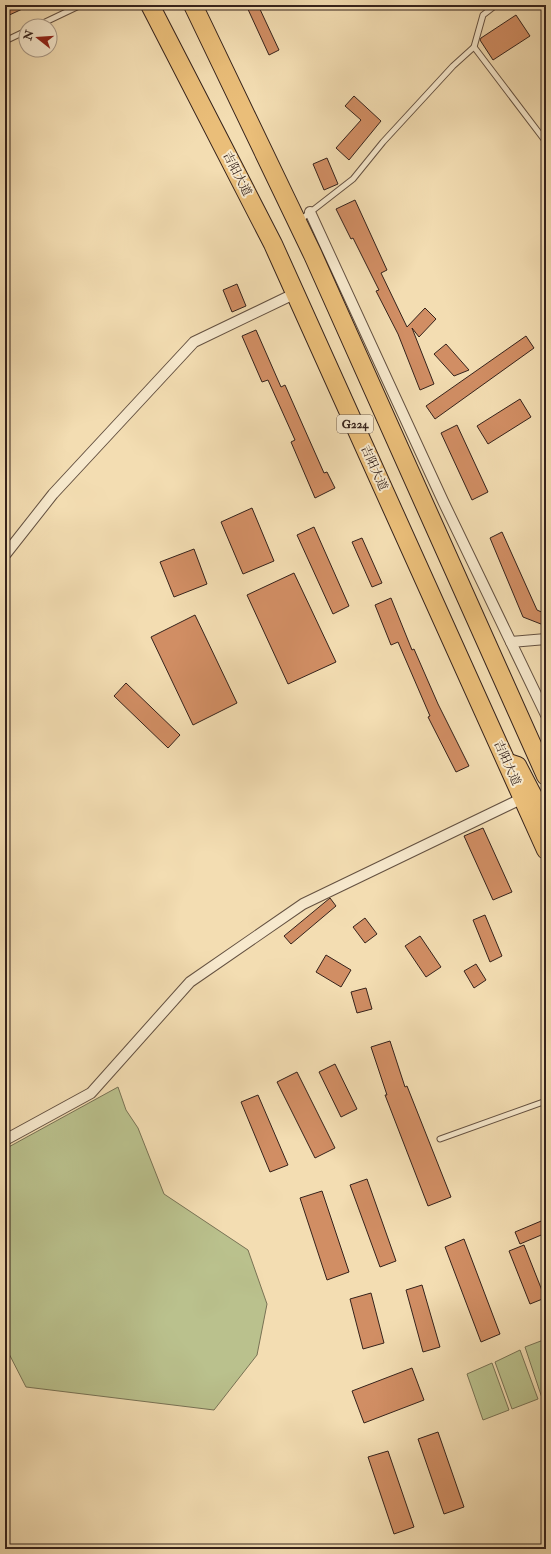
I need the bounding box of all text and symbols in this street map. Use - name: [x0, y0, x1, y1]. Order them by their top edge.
- north arrow: [18, 18, 58, 58]
- text: N: [21, 28, 37, 43]
- street label: 吉阳大道: [219, 149, 255, 199]
- road number: G224: [337, 415, 373, 433]
- street label: 吉阳大道: [357, 443, 391, 493]
- street label: 吉阳大道: [490, 738, 524, 788]

